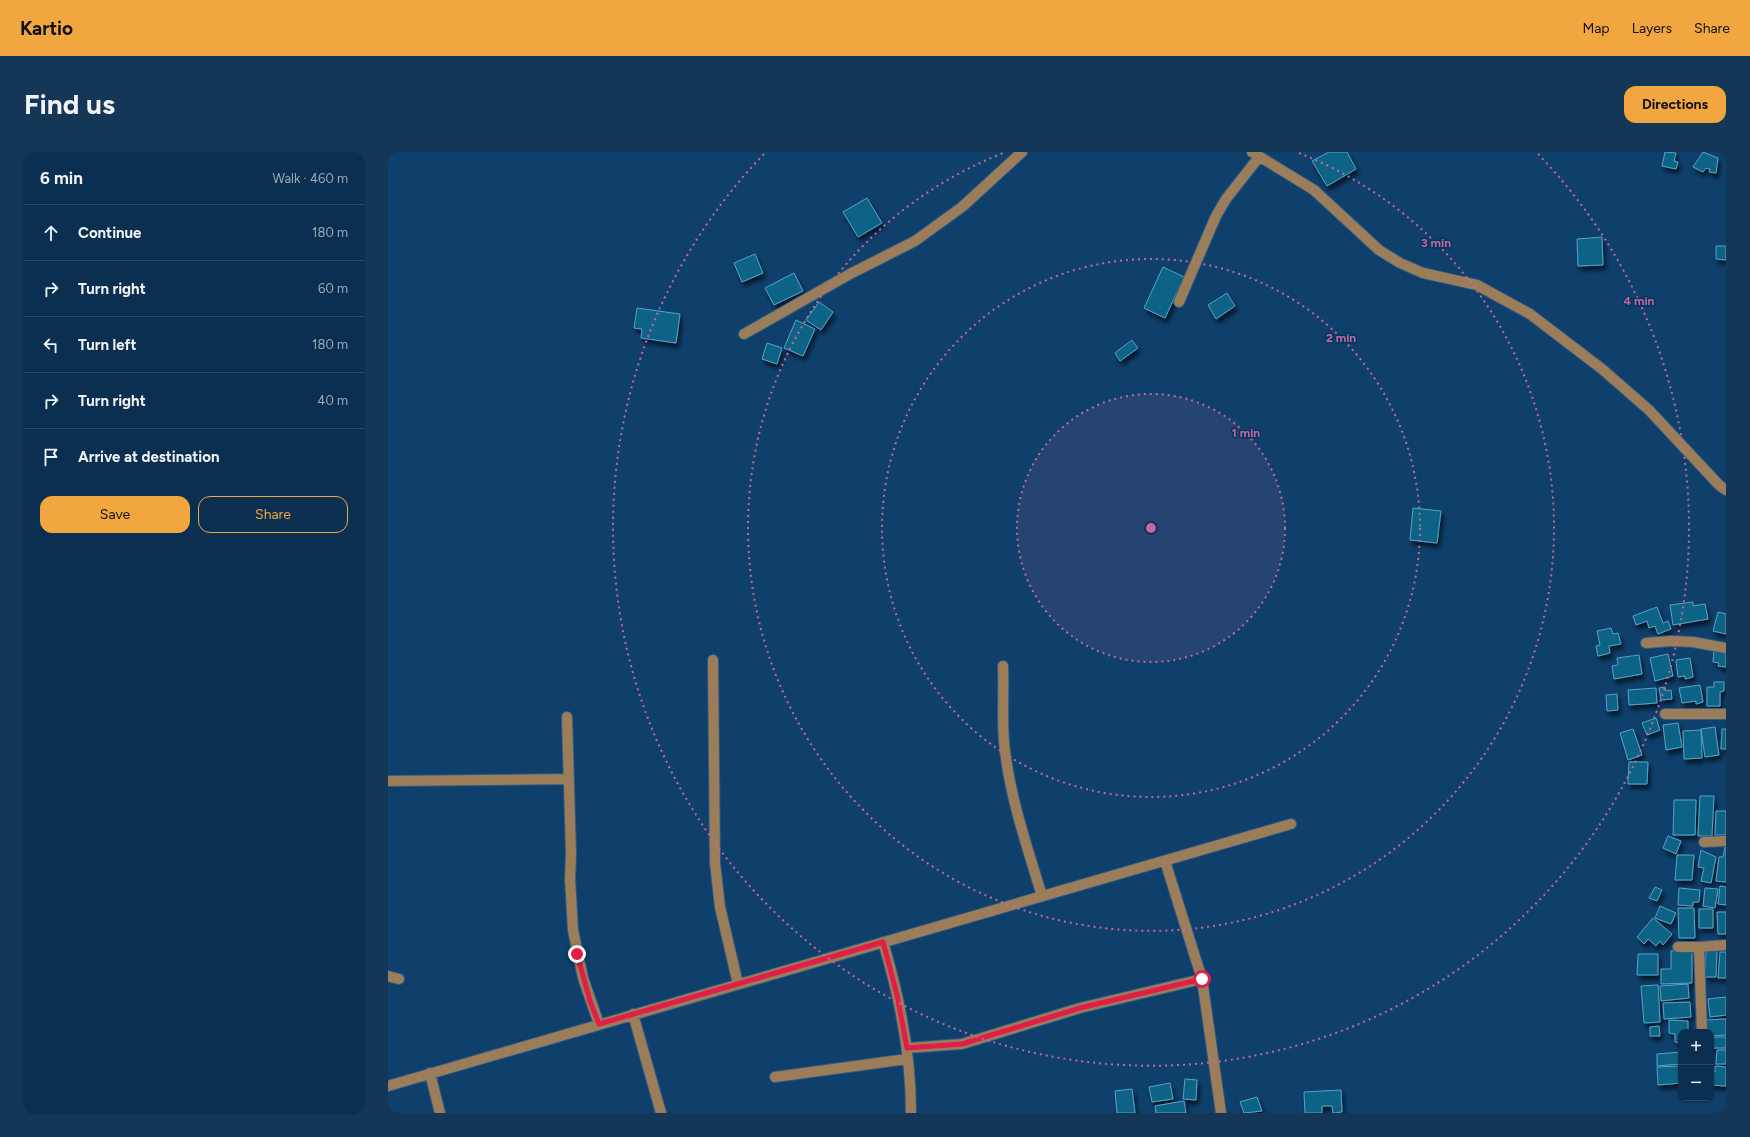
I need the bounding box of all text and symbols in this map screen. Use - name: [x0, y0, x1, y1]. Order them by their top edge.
- text: Kartio: [20, 17, 73, 40]
- text: Map: [1582, 20, 1610, 37]
- text: Layers: [1632, 20, 1672, 37]
- text: Share: [1694, 20, 1730, 37]
- button: Directions: [1624, 86, 1726, 123]
- text: Find us: [24, 87, 115, 121]
- text: 6 min: [40, 168, 83, 188]
- text: Walk · 460 m: [272, 171, 348, 186]
- icon: ahead: [40, 222, 62, 244]
- text: Continue: [78, 224, 141, 242]
- text: 180 m: [312, 225, 348, 240]
- text: 3 min: [1421, 236, 1451, 250]
- icon: right: [40, 278, 62, 300]
- text: Turn right: [78, 280, 146, 298]
- text: 60 m: [318, 281, 348, 296]
- text: 4 min: [1624, 294, 1655, 308]
- text: 2 min: [1326, 331, 1356, 345]
- icon: left: [40, 334, 62, 356]
- text: Turn left: [78, 336, 136, 354]
- text: 180 m: [312, 337, 348, 352]
- icon: right: [40, 390, 62, 412]
- text: Turn right: [78, 392, 146, 410]
- text: 40 m: [317, 393, 348, 408]
- text: 1 min: [1232, 426, 1260, 440]
- icon: arrive: [40, 446, 62, 468]
- text: Arrive at destination: [78, 448, 219, 466]
- button: Save: [40, 496, 190, 533]
- button: Share: [198, 496, 348, 533]
- centre of rings: [1144, 521, 1158, 535]
- route end: [568, 945, 586, 963]
- route start: [1193, 970, 1211, 988]
- map controls: [1678, 1029, 1714, 1101]
- button: +: [1678, 1029, 1714, 1065]
- button: −: [1678, 1065, 1714, 1101]

